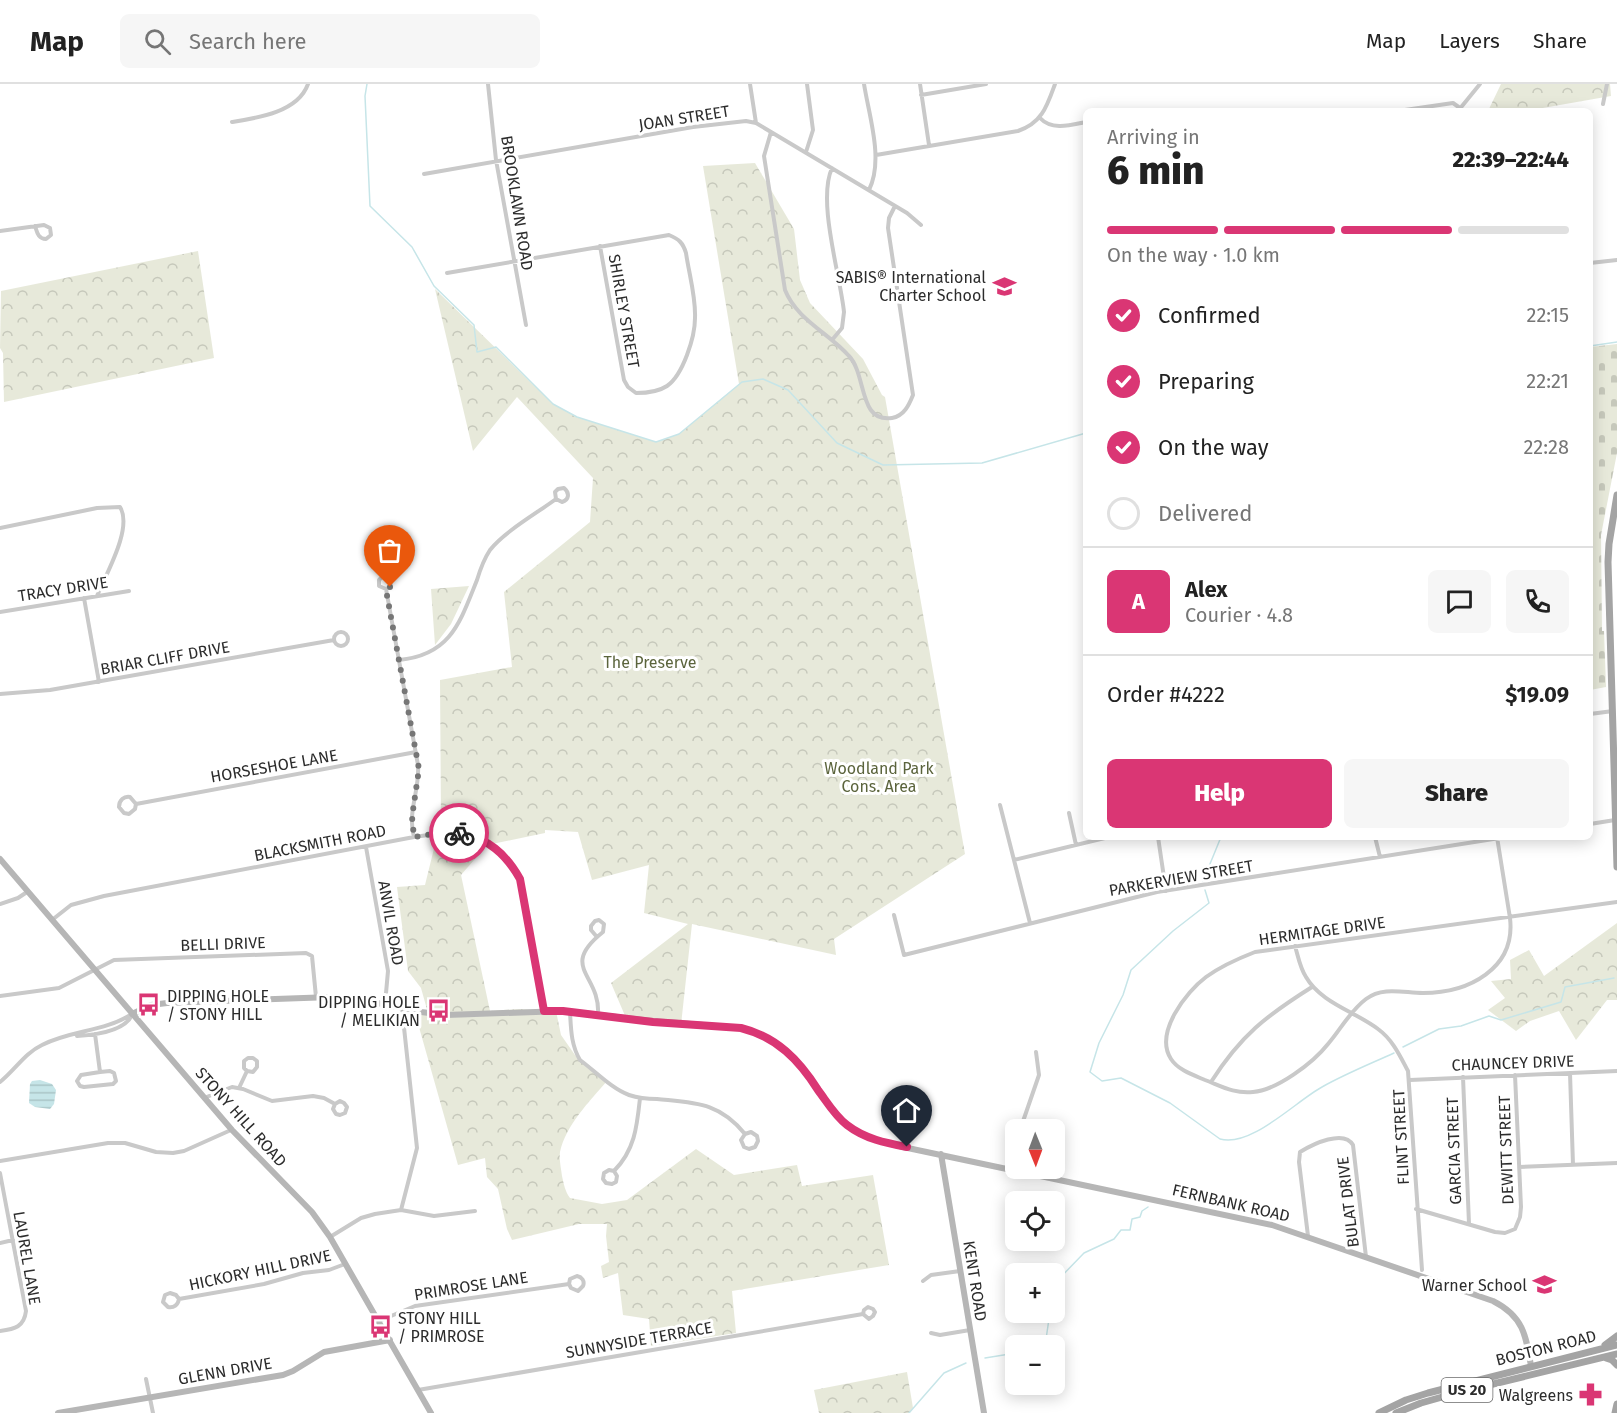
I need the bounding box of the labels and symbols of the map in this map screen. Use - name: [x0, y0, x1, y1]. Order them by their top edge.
- street label: JOAN STREET: [637, 101, 732, 135]
- street label: BROOKLAWN ROAD: [497, 134, 537, 272]
- street label: SHIRLEY STREET: [605, 253, 643, 370]
- place label: SABIS® International Charter School: [836, 268, 986, 305]
- school or university icon: SABIS® International Charter School: [991, 273, 1017, 299]
- pin: [364, 525, 415, 587]
- street label: TRACY DRIVE: [17, 573, 109, 605]
- street label: BRIAR CLIFF DRIVE: [99, 637, 231, 679]
- park label: The Preserve: [604, 653, 696, 672]
- street label: HORSESHOE LANE: [209, 745, 339, 787]
- park label: Woodland Park Cons. Area: [824, 759, 934, 796]
- courier: [429, 803, 489, 863]
- street label: BLACKSMITH ROAD: [252, 821, 388, 865]
- street label: PARKERVIEW STREET: [1107, 856, 1255, 900]
- street label: ANVIL ROAD: [374, 879, 408, 967]
- street label: HERMITAGE DRIVE: [1257, 913, 1387, 949]
- street label: BELLI DRIVE: [180, 933, 266, 955]
- place label: DIPPING HOLE / STONY HILL: [167, 987, 269, 1024]
- bus stop icon: DIPPING HOLE / STONY HILL: [136, 992, 162, 1018]
- place label: DIPPING HOLE / MELIKIAN: [318, 993, 420, 1030]
- bus stop icon: DIPPING HOLE / MELIKIAN: [425, 998, 451, 1024]
- street label: CHAUNCEY DRIVE: [1451, 1051, 1575, 1075]
- street label: STONY HILL ROAD: [192, 1064, 290, 1170]
- pin: [881, 1085, 932, 1147]
- street label: FLINT STREET: [1389, 1088, 1413, 1185]
- street label: DEWITT STREET: [1495, 1094, 1517, 1205]
- street label: GARCIA STREET: [1443, 1096, 1465, 1205]
- north arrow: [1005, 1119, 1065, 1179]
- street label: BULAT DRIVE: [1333, 1156, 1363, 1248]
- street label: FERNBANK ROAD: [1170, 1180, 1292, 1226]
- street label: LAUREL LANE: [9, 1210, 45, 1306]
- street label: KENT ROAD: [959, 1239, 991, 1323]
- street label: HICKORY HILL DRIVE: [187, 1246, 333, 1294]
- street label: PRIMROSE LANE: [413, 1268, 529, 1304]
- school or university icon: Warner School: [1532, 1272, 1558, 1298]
- place label: Warner School: [1422, 1276, 1527, 1295]
- place label: STONY HILL / PRIMROSE: [398, 1309, 485, 1346]
- bus stop icon: STONY HILL / PRIMROSE: [367, 1314, 393, 1340]
- street label: SUNNYSIDE TERRACE: [564, 1318, 714, 1362]
- street label: BOSTON ROAD: [1494, 1326, 1598, 1370]
- street label: GLENN DRIVE: [177, 1353, 273, 1389]
- road number: US 20: [1442, 1378, 1492, 1402]
- pharmacy icon: Walgreens: [1578, 1382, 1604, 1408]
- place label: Walgreens: [1499, 1386, 1573, 1405]

